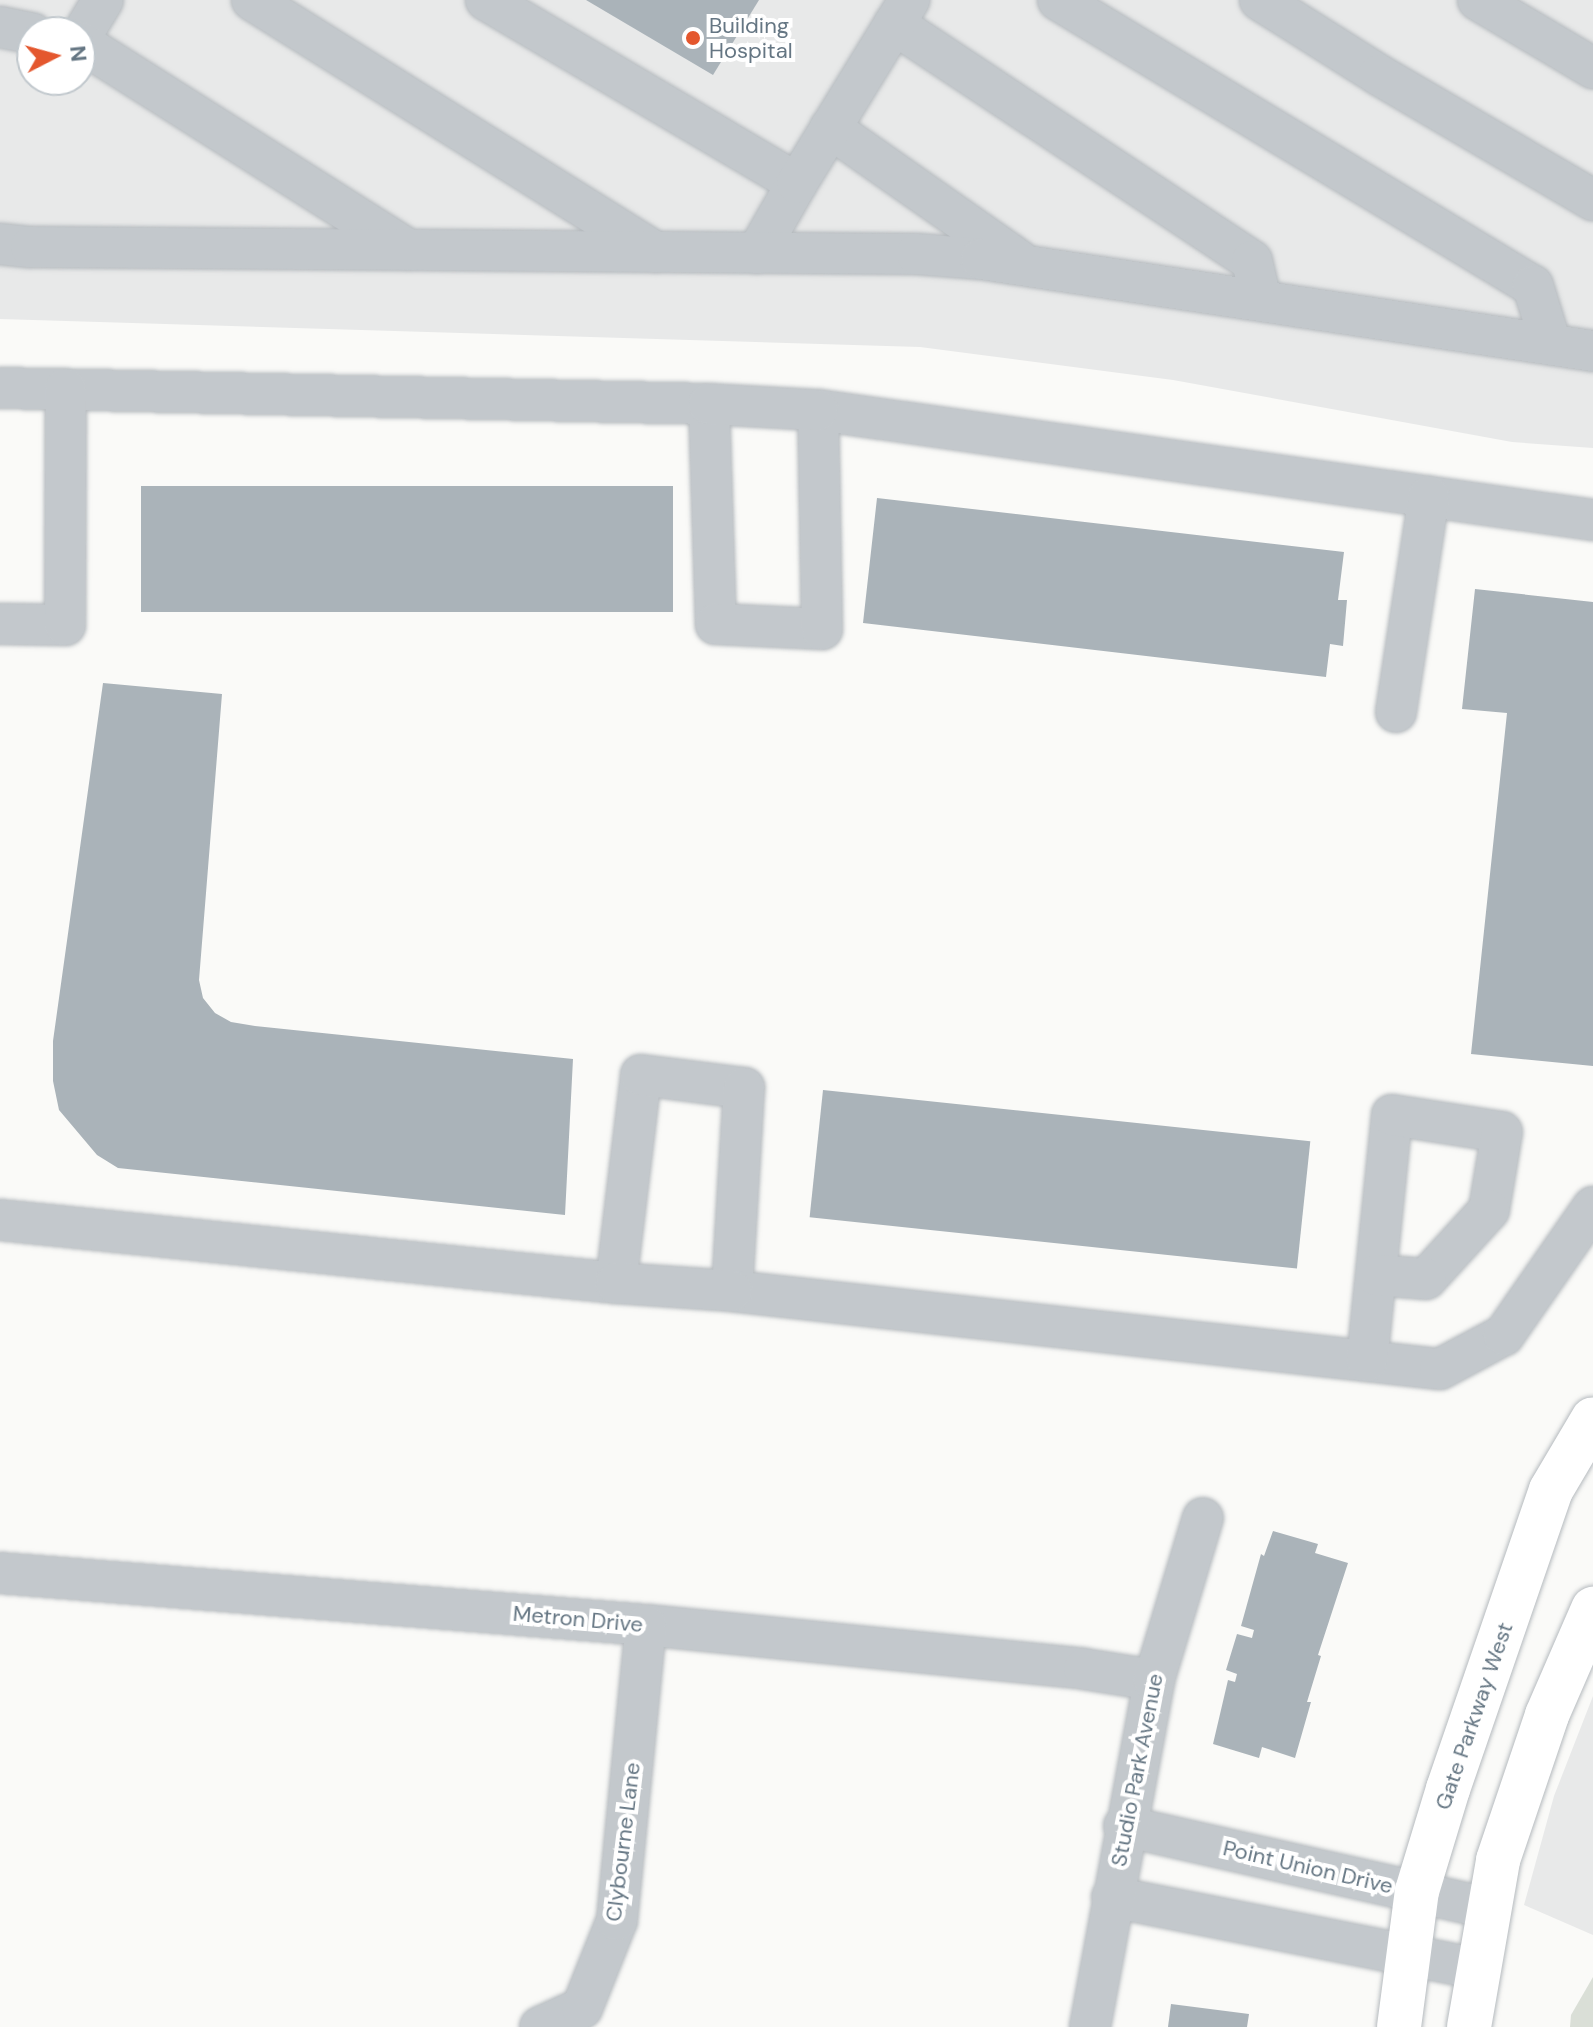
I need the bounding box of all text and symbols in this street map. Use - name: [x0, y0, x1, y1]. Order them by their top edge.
- place label: Building Hospital: [709, 12, 793, 64]
- north arrow: [16, 16, 96, 96]
- marker: Building Hospital: [684, 29, 702, 47]
- text: N: [63, 44, 94, 63]
- street label: Metron Drive: [512, 1600, 644, 1638]
- street label: Gate Parkway West: [1430, 1619, 1518, 1813]
- street label: Studio Park Avenue: [1105, 1671, 1169, 1869]
- street label: Clybourne Lane: [600, 1761, 646, 1923]
- street label: Point Union Drive: [1221, 1835, 1395, 1899]

